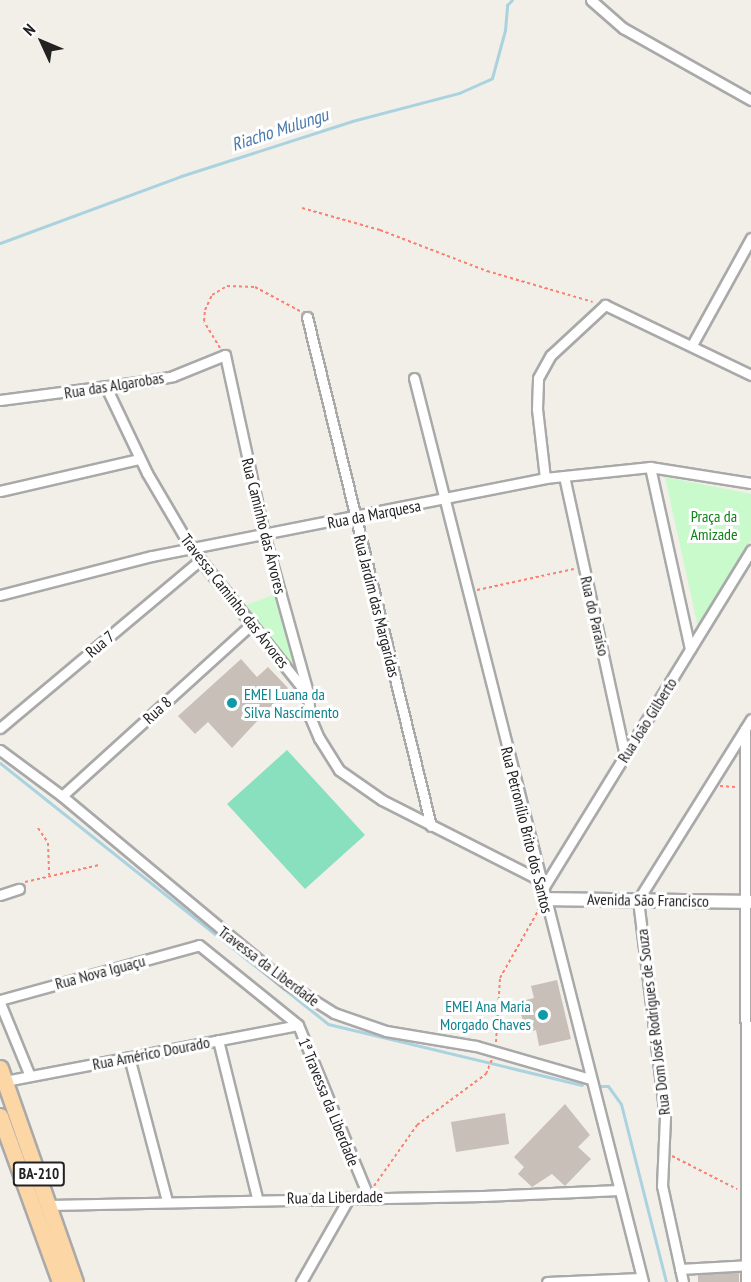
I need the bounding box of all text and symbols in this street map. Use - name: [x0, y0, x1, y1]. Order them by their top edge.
- north arrow: [12, 12, 72, 72]
- text: N: [19, 19, 39, 40]
- water label: Riacho Mulungu: [229, 104, 331, 156]
- street label: Rua das Algarobas: [63, 368, 165, 402]
- street label: Rua Caminho das Árvores: [238, 456, 290, 596]
- street label: Rua da Marquesa: [326, 496, 422, 532]
- park label: Praça da Amizade: [690, 506, 738, 544]
- street label: Travessa Caminho das Árvores: [177, 530, 293, 672]
- street label: Rua Jardim das Margaridas: [350, 533, 404, 679]
- street label: Rua do Paraíso: [576, 574, 614, 658]
- street label: Rua 7: [82, 626, 118, 662]
- street label: Rua João Gilberto: [613, 674, 681, 766]
- place label: EMEI Luana da Silva Nascimento: [244, 684, 339, 722]
- street label: Rua 8: [139, 692, 175, 728]
- marker: EMEI Luana da Silva Nascimento: [225, 696, 239, 710]
- street label: Rua Petronílio Brito dos Santos: [497, 745, 557, 915]
- street label: Avenida São Francisco: [587, 889, 709, 911]
- street label: Travessa da Liberdade: [215, 922, 323, 1010]
- street label: Rua Dom José Rodrigues de Souza: [632, 928, 674, 1116]
- street label: Rua Nova Iguaçu: [53, 951, 147, 993]
- place label: EMEI Ana Maria Morgado Chaves: [440, 996, 531, 1034]
- marker: EMEI Ana Maria Morgado Chaves: [536, 1008, 550, 1022]
- street label: Rua Américo Dourado: [91, 1032, 211, 1074]
- street label: 1ª Travessa da Liberdade: [294, 1035, 364, 1169]
- road number: BA-210: [12, 1162, 66, 1186]
- street label: Rua da Liberdade: [287, 1187, 383, 1207]

